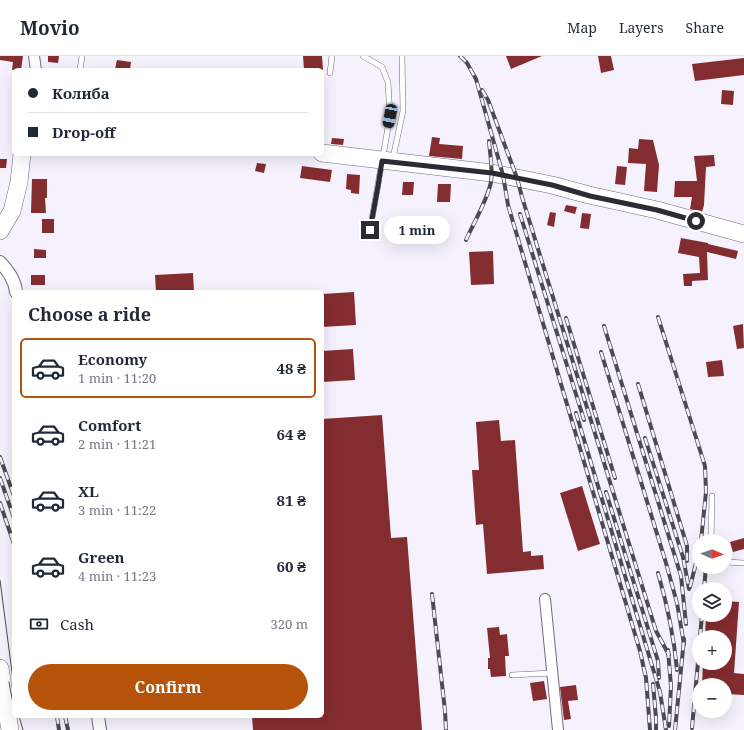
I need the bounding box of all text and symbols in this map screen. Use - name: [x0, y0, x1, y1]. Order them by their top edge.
- text: Movio: [20, 15, 80, 41]
- text: Map: [567, 18, 597, 37]
- text: Layers: [619, 18, 664, 37]
- text: Share: [686, 18, 724, 37]
- text: Колиба: [52, 83, 110, 103]
- car: [382, 103, 398, 129]
- text: Drop-off: [52, 122, 116, 142]
- route start: [687, 212, 705, 230]
- callout: 1 min: [384, 216, 450, 244]
- route end: [361, 221, 379, 239]
- text: 1 min: [399, 221, 435, 239]
- text: Choose a ride: [28, 302, 151, 326]
- text: Economy: [78, 349, 147, 369]
- icon: car: [30, 350, 66, 386]
- text: 48 ₴: [276, 358, 306, 378]
- text: 1 min · 11:20: [78, 369, 156, 387]
- text: Comfort: [78, 415, 141, 435]
- icon: car: [30, 416, 66, 452]
- text: 64 ₴: [276, 424, 306, 444]
- text: 2 min · 11:21: [78, 435, 156, 453]
- text: XL: [78, 481, 99, 501]
- icon: car: [30, 482, 66, 518]
- text: 81 ₴: [276, 490, 306, 510]
- text: 3 min · 11:22: [78, 501, 156, 519]
- north arrow: [692, 534, 732, 574]
- map controls: [692, 534, 732, 718]
- text: Green: [78, 547, 125, 567]
- icon: car: [30, 548, 66, 584]
- text: 60 ₴: [276, 556, 306, 576]
- text: 4 min · 11:23: [78, 567, 156, 585]
- button: layers: [692, 582, 732, 622]
- icon: cash: [28, 613, 50, 635]
- text: Cash: [60, 614, 94, 634]
- text: 320 m: [271, 615, 308, 633]
- button: +: [692, 630, 732, 670]
- button: Confirm: [28, 664, 308, 710]
- button: −: [692, 678, 732, 718]

